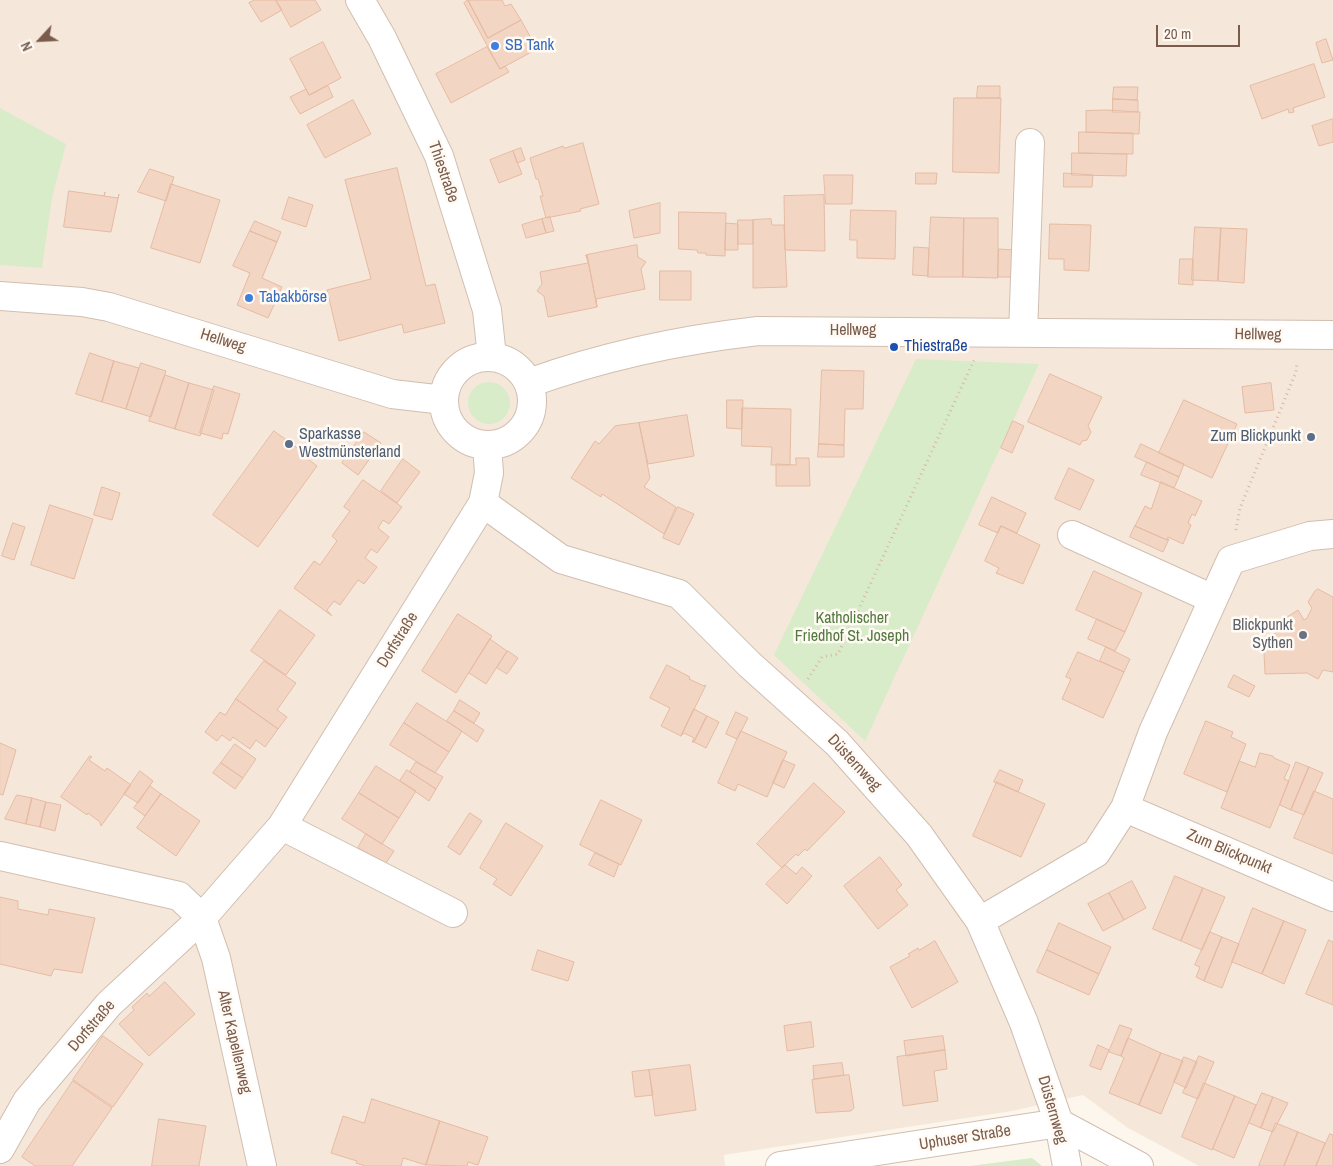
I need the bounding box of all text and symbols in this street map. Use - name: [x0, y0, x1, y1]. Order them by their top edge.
- north arrow: [15, 15, 65, 65]
- scale bar: [1158, 15, 1242, 47]
- text: 20 m: [1164, 23, 1191, 44]
- place label: SB Tank: [505, 36, 554, 56]
- text: N: [16, 39, 36, 54]
- marker: SB Tank: [489, 40, 501, 52]
- street label: Thiestraße: [424, 139, 462, 205]
- place label: Tabakbörse: [259, 288, 327, 308]
- marker: Tabakbörse: [243, 292, 255, 304]
- street label: Hellweg: [830, 321, 876, 341]
- street label: Hellweg: [198, 325, 248, 357]
- street label: Hellweg: [1235, 325, 1281, 345]
- place label: Thiestraße: [904, 337, 967, 357]
- marker: Thiestraße: [888, 341, 900, 353]
- place label: Sparkasse Westmünsterland: [299, 425, 401, 463]
- place label: Zum Blickpunkt: [1211, 427, 1301, 447]
- marker: Zum Blickpunkt: [1305, 431, 1317, 443]
- marker: Sparkasse Westmünsterland: [283, 438, 295, 450]
- street label: Dorfstraße: [373, 609, 423, 671]
- park label: Katholischer Friedhof St. Joseph: [795, 609, 909, 647]
- place label: Blickpunkt Sythen: [1232, 616, 1293, 654]
- marker: Blickpunkt Sythen: [1297, 629, 1309, 641]
- street label: Düsternweg: [823, 731, 885, 795]
- street label: Zum Blickpunkt: [1184, 825, 1274, 879]
- street label: Alter Kapellenweg: [213, 988, 255, 1096]
- street label: Dorfstraße: [64, 996, 120, 1056]
- street label: Düsternweg: [1033, 1074, 1071, 1146]
- street label: Uphuser Straße: [918, 1121, 1012, 1155]

